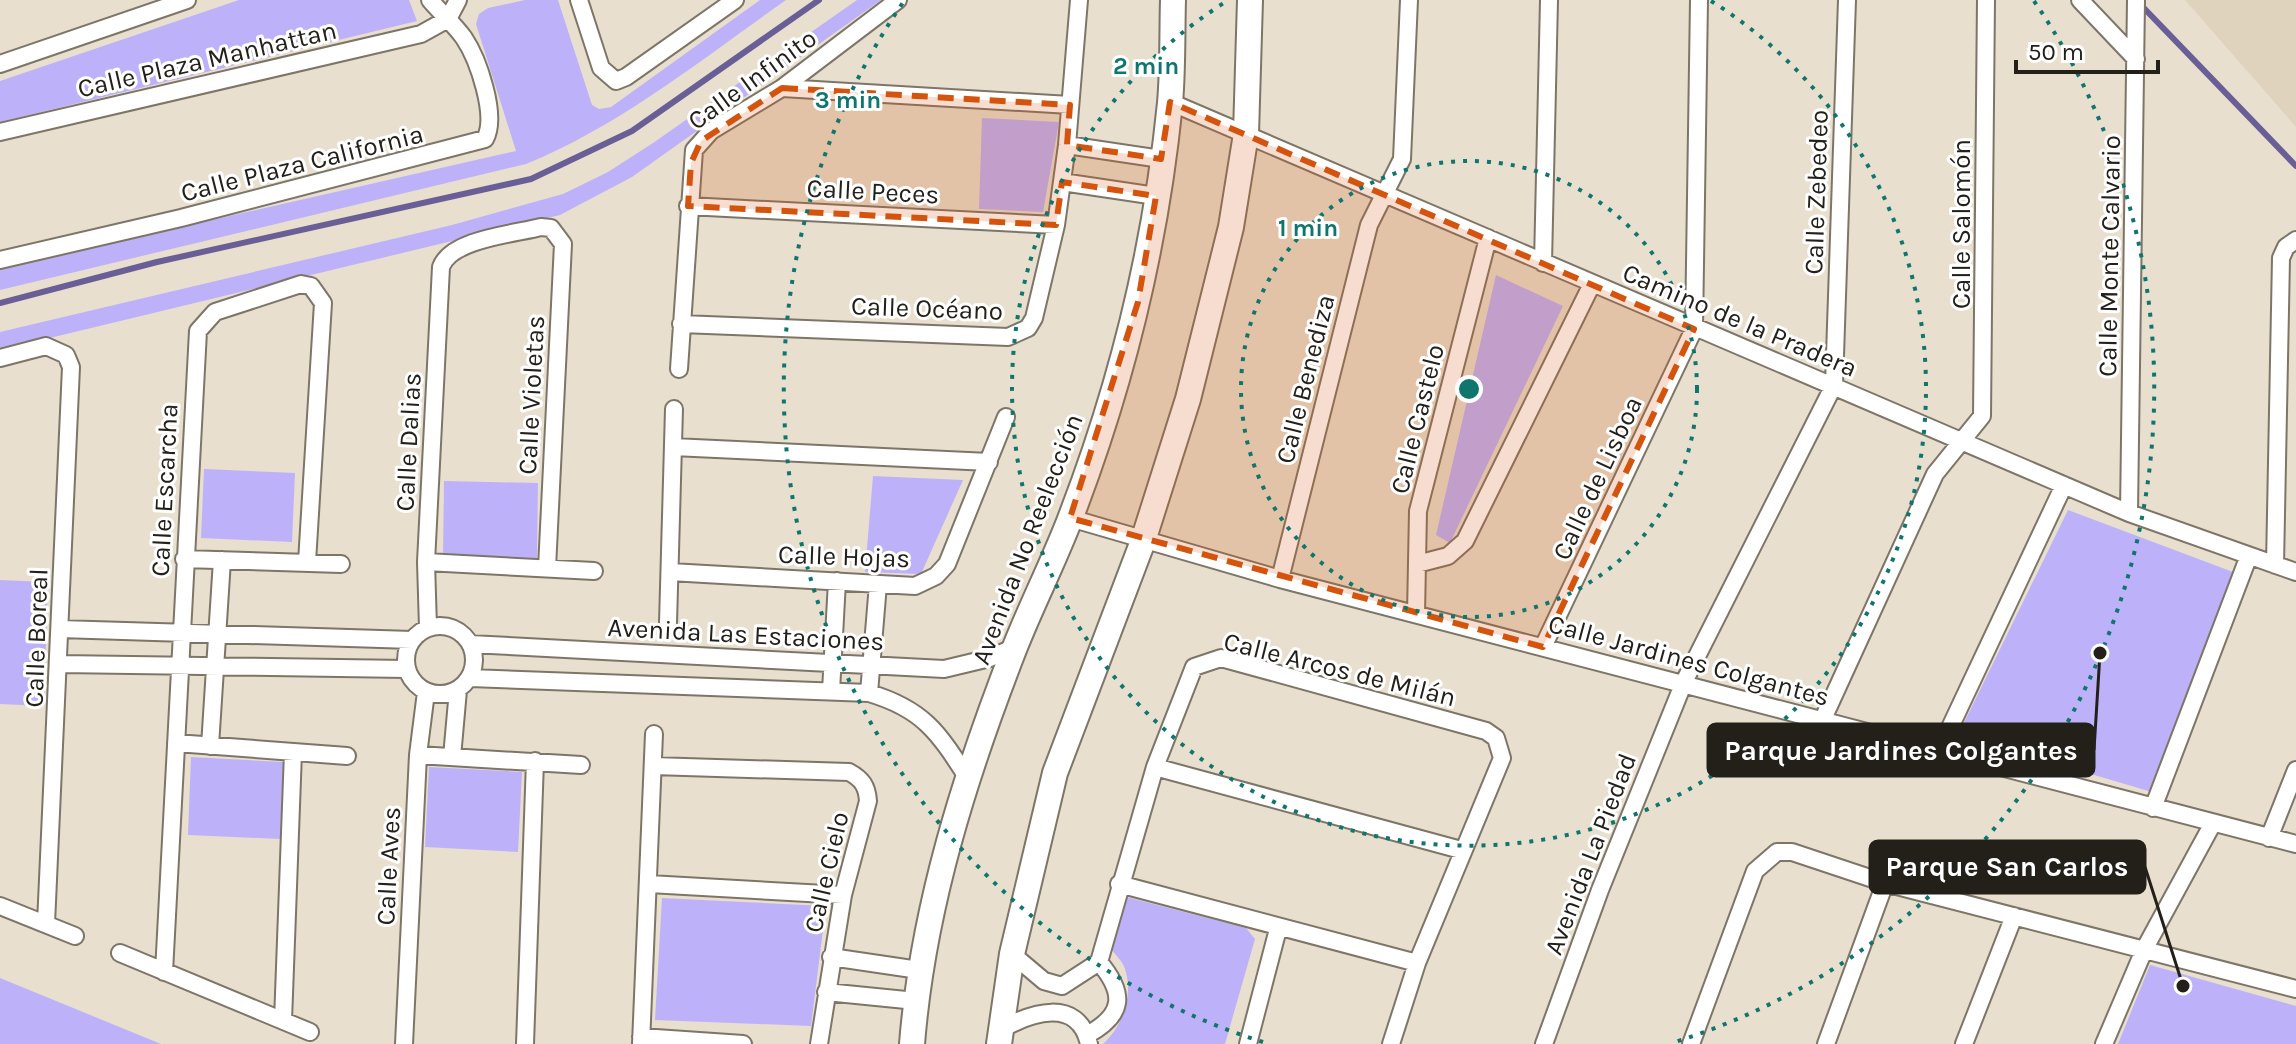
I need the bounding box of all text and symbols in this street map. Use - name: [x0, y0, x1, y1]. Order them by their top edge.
- street label: Calle Plaza Manhattan: [75, 15, 340, 104]
- street label: Calle Infinito: [682, 22, 823, 136]
- scale bar: [2016, 24, 2158, 74]
- text: 50 m: [2028, 38, 2084, 66]
- text: 2 min: [1113, 52, 1179, 80]
- text: 3 min: [815, 86, 881, 114]
- street label: Calle Zebedeo: [1798, 109, 1835, 275]
- street label: Calle Plaza California: [178, 118, 427, 209]
- street label: Calle Monte Calvario: [2092, 135, 2127, 377]
- street label: Calle Salomón: [1946, 139, 1977, 309]
- street label: Calle Peces: [806, 173, 940, 210]
- text: 1 min: [1278, 214, 1338, 242]
- street label: Camino de la Pradera: [1618, 257, 1862, 384]
- street label: Calle Océano: [850, 290, 1004, 327]
- street label: Calle Benediza: [1270, 292, 1341, 467]
- street label: Calle Violetas: [512, 315, 551, 475]
- street label: Calle Castelo: [1384, 341, 1451, 497]
- street label: Calle Dalias: [389, 372, 428, 512]
- centre of rings: [1455, 375, 1483, 403]
- street label: Calle de Lisboa: [1546, 392, 1649, 565]
- street label: Calle Escarcha: [144, 403, 185, 577]
- street label: Avenida No Reelección: [965, 409, 1090, 669]
- street label: Calle Hojas: [777, 539, 911, 574]
- street label: Calle Boreal: [19, 568, 54, 708]
- street label: Calle Jardines Colgantes: [1545, 608, 1833, 713]
- street label: Avenida Las Estaciones: [607, 612, 885, 657]
- street label: Calle Arcos de Milán: [1221, 626, 1459, 713]
- callout: Parque Jardines Colgantes: [1708, 724, 2094, 776]
- text: Parque Jardines Colgantes: [1724, 734, 2078, 767]
- street label: Avenida La Piedad: [1538, 749, 1643, 959]
- street label: Calle Aves: [370, 806, 407, 926]
- street label: Calle Cielo: [798, 809, 855, 935]
- callout: Parque San Carlos: [1870, 841, 2145, 893]
- text: Parque San Carlos: [1885, 850, 2129, 883]

